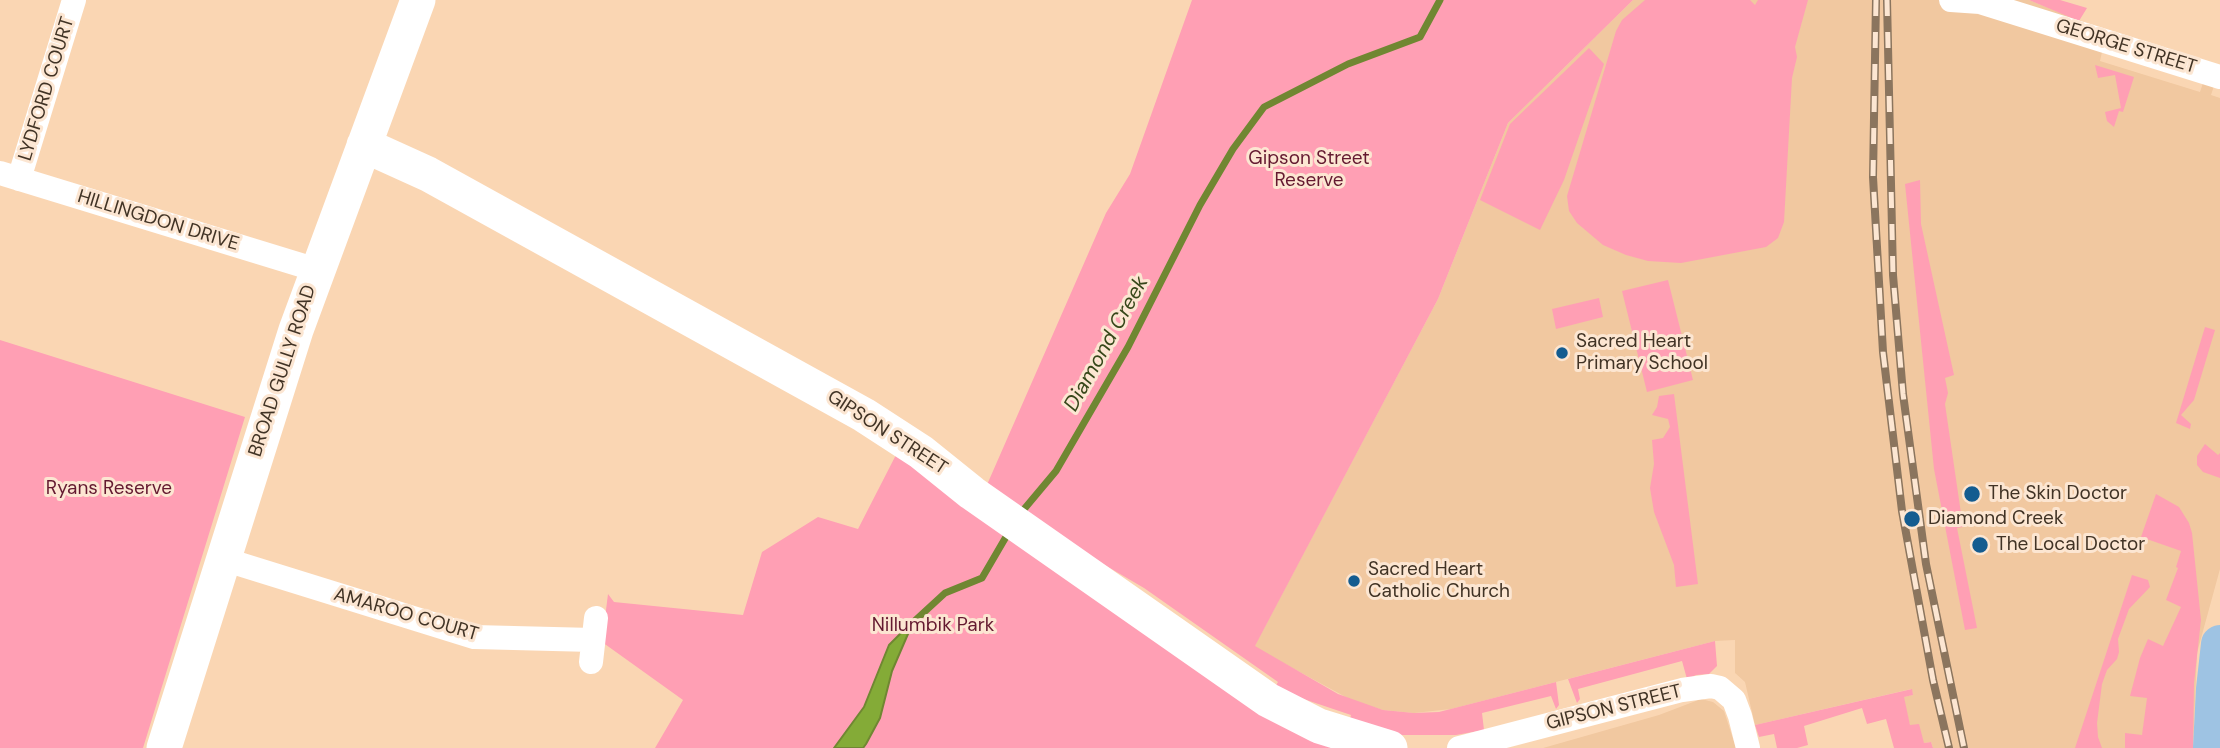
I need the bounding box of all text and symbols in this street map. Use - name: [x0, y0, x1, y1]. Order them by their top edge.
- street label: LYDFORD COURT: [14, 14, 80, 164]
- street label: GEORGE STREET: [2053, 15, 2199, 79]
- park label: Gipson Street Reserve: [1248, 148, 1370, 192]
- street label: HILLINGDON DRIVE: [75, 186, 241, 256]
- water label: Diamond Creek: [1059, 272, 1155, 416]
- street label: BROAD GULLY ROAD: [244, 282, 322, 460]
- place label: Sacred Heart Primary School: [1576, 331, 1708, 375]
- marker: Sacred Heart Primary School: [1554, 345, 1570, 361]
- street label: GIPSON STREET: [823, 386, 951, 480]
- park label: Ryans Reserve: [46, 478, 172, 500]
- place label: The Skin Doctor: [1988, 483, 2127, 505]
- marker: The Skin Doctor: [1962, 484, 1982, 504]
- place label: Diamond Creek: [1928, 508, 2063, 530]
- marker: Diamond Creek: [1902, 509, 1922, 529]
- place label: The Local Doctor: [1996, 534, 2145, 556]
- marker: The Local Doctor: [1970, 535, 1990, 555]
- place label: Sacred Heart Catholic Church: [1368, 559, 1510, 603]
- marker: Sacred Heart Catholic Church: [1346, 573, 1362, 589]
- street label: AMAROO COURT: [331, 583, 481, 647]
- park label: Nillumbik Park: [872, 615, 994, 637]
- street label: GIPSON STREET: [1544, 680, 1684, 736]

